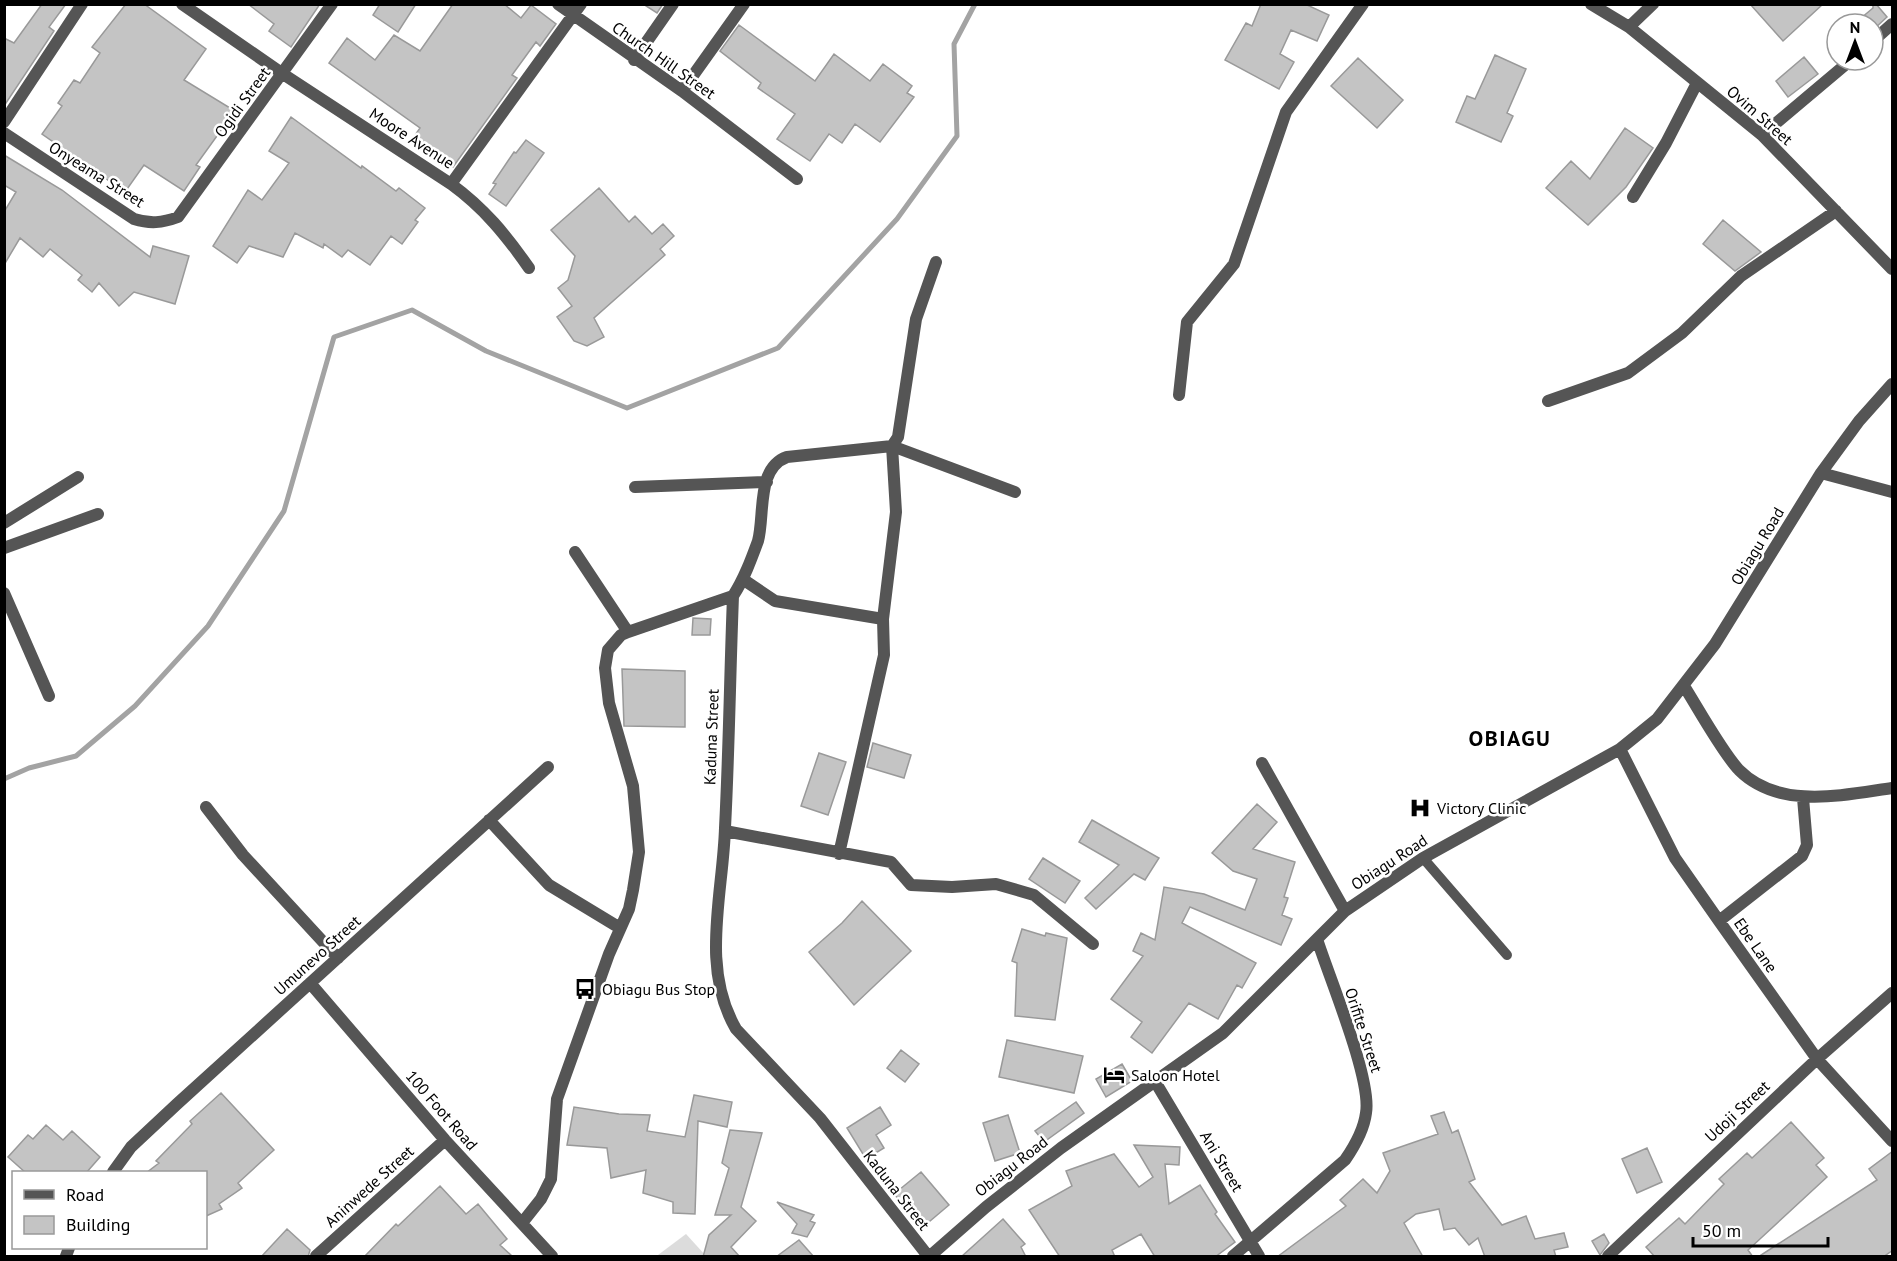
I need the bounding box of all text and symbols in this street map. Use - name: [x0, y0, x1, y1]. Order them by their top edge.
- north arrow: [1825, 12, 1885, 72]
- street label: Church Hill Street: [608, 17, 720, 103]
- text: N: [1850, 17, 1860, 37]
- street label: Ogidi Street: [210, 63, 274, 141]
- street label: Ovim Street: [1723, 81, 1797, 149]
- street label: Moore Avenue: [366, 103, 458, 173]
- street label: Onyeama Street: [45, 137, 149, 212]
- street label: Obiagu Road: [1726, 503, 1788, 589]
- street label: Kaduna Street: [699, 688, 723, 785]
- district label: OBIAGU: [1469, 724, 1551, 752]
- hospital icon: Victory Clinic: [1408, 796, 1432, 820]
- place label: Victory Clinic: [1436, 798, 1526, 818]
- street label: Obiagu Road: [1347, 830, 1431, 894]
- street label: Umunevo Street: [269, 910, 365, 999]
- street label: Ebe Lane: [1730, 914, 1782, 976]
- bus stop icon: Obiagu Bus Stop: [573, 977, 597, 1001]
- place label: Obiagu Bus Stop: [602, 979, 715, 999]
- street label: Orifite Street: [1341, 985, 1387, 1075]
- hotel icon: Saloon Hotel: [1102, 1063, 1126, 1087]
- place label: Saloon Hotel: [1131, 1065, 1220, 1085]
- street label: 100 Foot Road: [402, 1066, 482, 1154]
- street label: Udoji Street: [1700, 1076, 1774, 1146]
- street label: Ani Street: [1196, 1127, 1248, 1196]
- street label: Obiagu Road: [970, 1131, 1052, 1201]
- street label: Aninwede Street: [320, 1140, 418, 1231]
- street label: Kaduna Street: [859, 1146, 935, 1235]
- legend: [12, 1171, 207, 1249]
- text: Road: [66, 1183, 104, 1206]
- scale bar: [1693, 1210, 1828, 1248]
- text: Building: [66, 1213, 130, 1236]
- text: 50 m: [1702, 1219, 1741, 1242]

